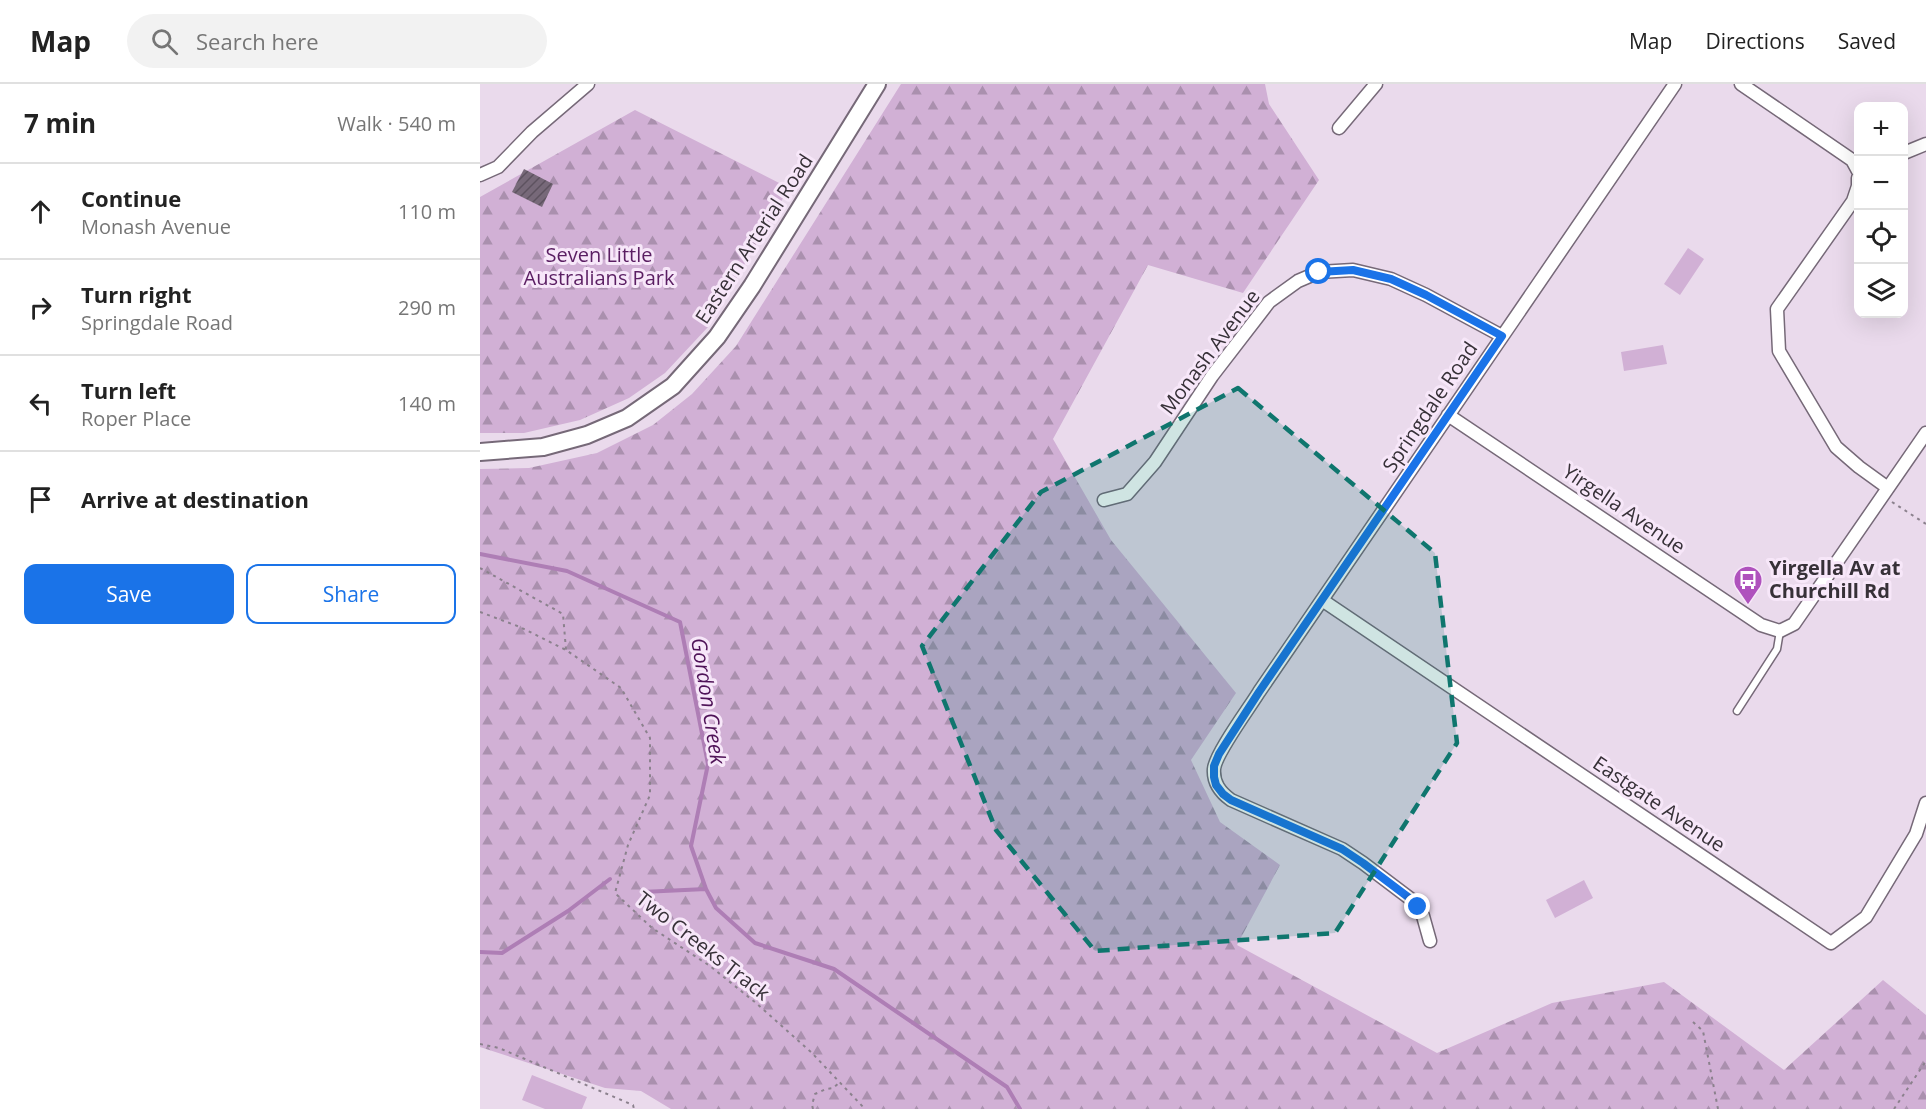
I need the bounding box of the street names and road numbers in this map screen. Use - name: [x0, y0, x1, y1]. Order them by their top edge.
- street label: Eastern Arterial Road: [689, 149, 819, 329]
- street label: Monash Avenue: [1154, 284, 1266, 420]
- street label: Springdale Road: [1376, 336, 1483, 477]
- street label: Yirgella Avenue: [1558, 458, 1691, 560]
- street label: Eastgate Avenue: [1588, 749, 1731, 858]
- street label: Two Creeks Track: [631, 885, 776, 1007]

